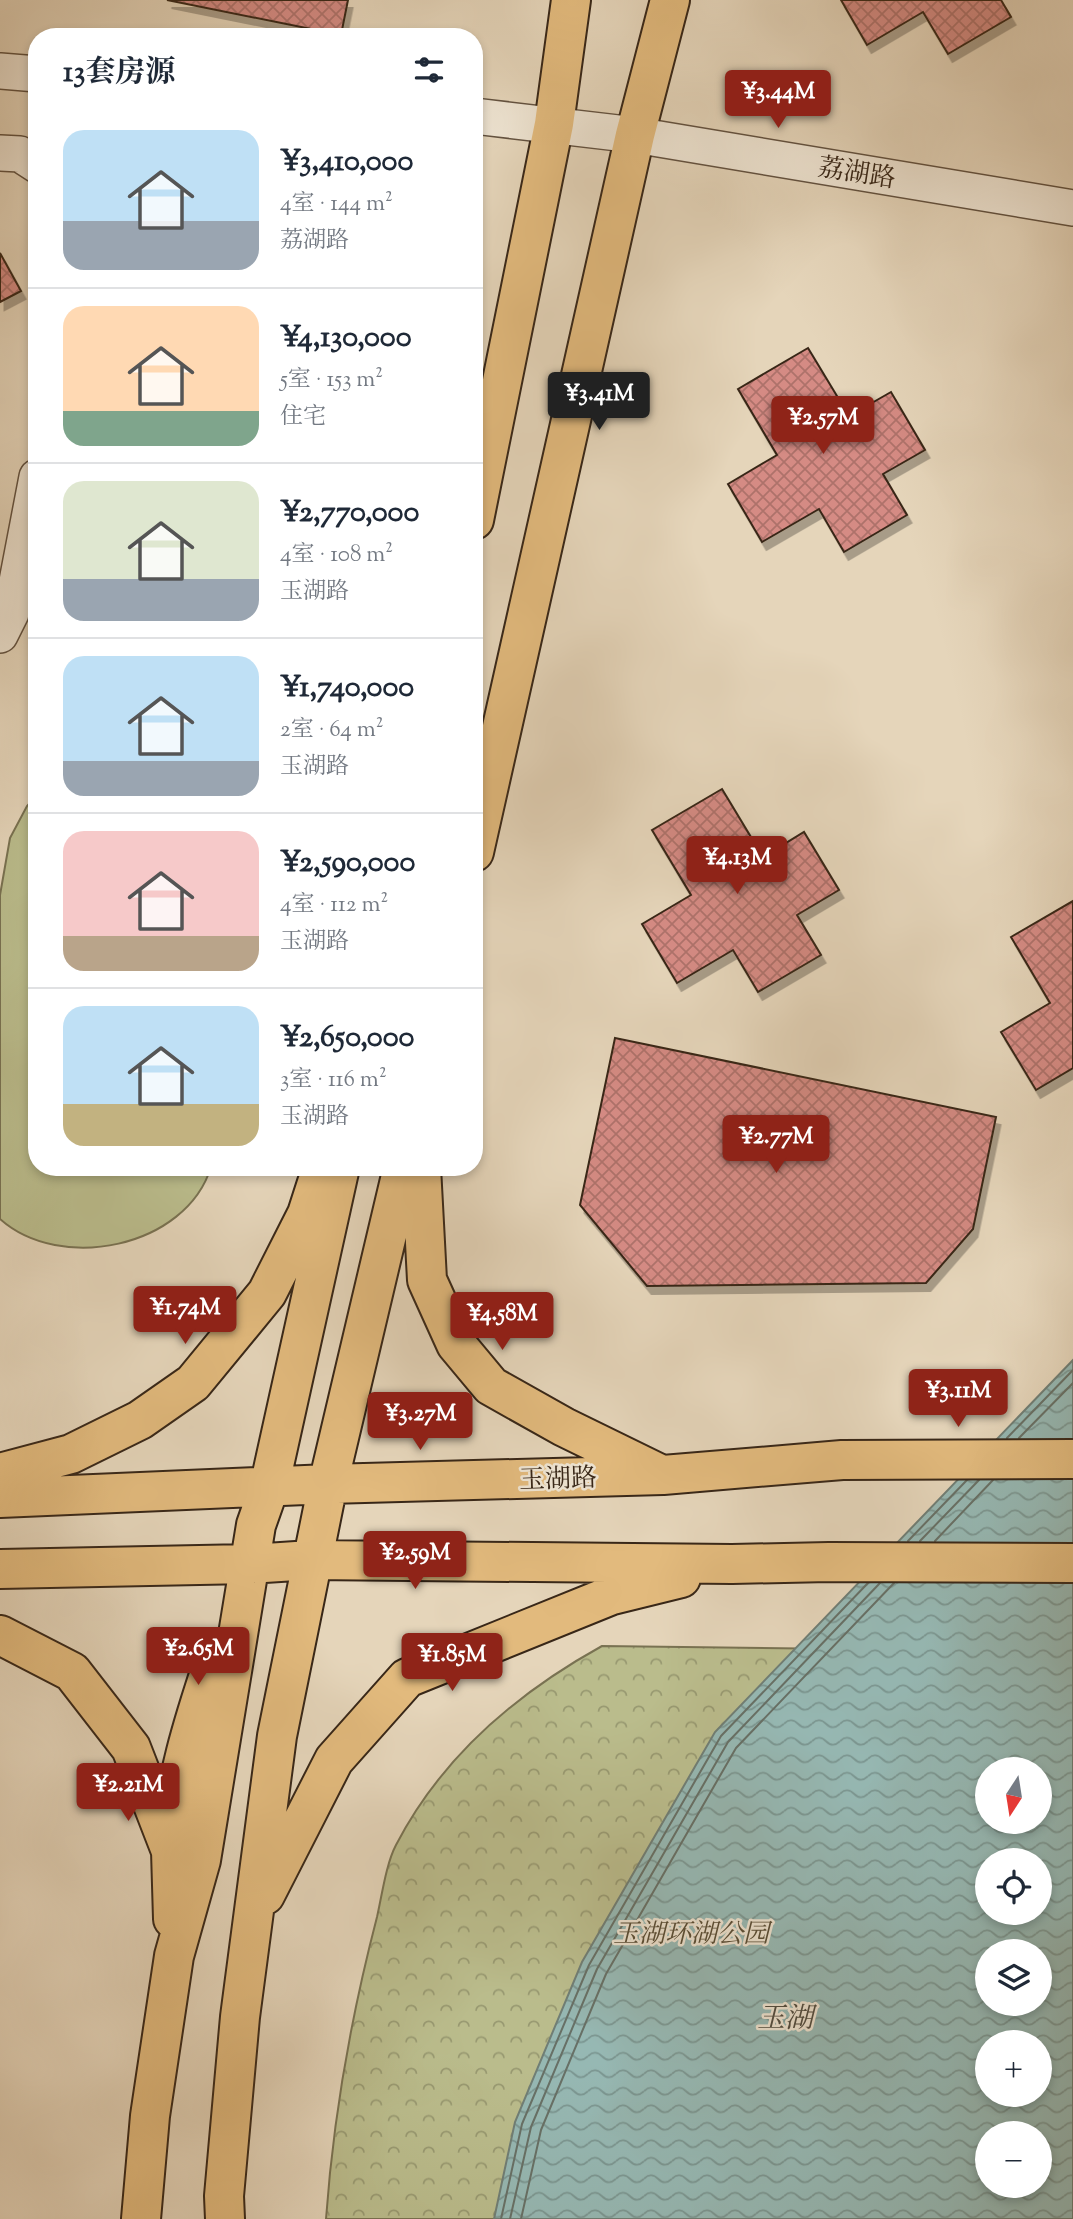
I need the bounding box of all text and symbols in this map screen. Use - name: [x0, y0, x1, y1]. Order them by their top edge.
- icon: filters: [410, 51, 448, 89]
- text: 13套房源: [63, 52, 175, 95]
- pin: ¥3.44M: [721, 71, 835, 130]
- text: ¥3.44M: [741, 76, 815, 109]
- text: ¥3,410,000: [280, 141, 413, 184]
- street label: 荔湖路: [815, 150, 898, 199]
- icon: home: [119, 158, 203, 242]
- text: 4室 · 144 m²: [280, 188, 393, 221]
- text: 荔湖路: [280, 225, 349, 258]
- text: ¥4,130,000: [280, 317, 412, 360]
- icon: home: [119, 334, 203, 418]
- text: 5室 · 153 m²: [280, 364, 383, 397]
- pin: ¥3.41M: [542, 372, 656, 432]
- text: ¥3.41M: [564, 378, 634, 411]
- pin: ¥2.57M: [766, 396, 880, 456]
- text: 住宅: [280, 401, 326, 434]
- text: ¥2.57M: [787, 402, 859, 435]
- text: ¥2,770,000: [280, 492, 419, 535]
- icon: home: [119, 509, 203, 593]
- text: 4室 · 108 m²: [280, 539, 393, 572]
- text: 玉湖路: [280, 576, 349, 609]
- text: ¥1,740,000: [280, 667, 414, 710]
- icon: home: [119, 684, 203, 768]
- text: 2室 · 64 m²: [280, 714, 384, 747]
- text: 玉湖路: [280, 751, 349, 784]
- pin: ¥4.13M: [680, 836, 794, 896]
- text: ¥2,590,000: [280, 842, 415, 885]
- text: ¥4.13M: [702, 842, 772, 875]
- icon: home: [119, 859, 203, 943]
- text: 4室 · 112 m²: [280, 889, 388, 922]
- text: 玉湖路: [280, 926, 349, 959]
- text: ¥2,650,000: [280, 1017, 414, 1060]
- icon: home: [119, 1034, 203, 1118]
- text: 3室 · 116 m²: [280, 1064, 387, 1097]
- text: 玉湖路: [280, 1101, 349, 1134]
- pin: ¥2.77M: [719, 1116, 833, 1175]
- text: ¥2.77M: [739, 1121, 813, 1154]
- pin: ¥1.74M: [128, 1286, 242, 1346]
- text: ¥1.74M: [149, 1292, 221, 1325]
- pin: ¥4.58M: [445, 1292, 559, 1352]
- text: ¥4.58M: [466, 1298, 538, 1331]
- pin: ¥3.11M: [901, 1370, 1015, 1429]
- text: ¥3.11M: [925, 1375, 991, 1408]
- pin: ¥3.27M: [363, 1392, 477, 1452]
- text: ¥3.27M: [384, 1398, 456, 1431]
- street label: 玉湖路: [518, 1461, 598, 1500]
- pin: ¥2.59M: [358, 1532, 472, 1591]
- text: ¥2.59M: [379, 1537, 451, 1570]
- pin: ¥2.65M: [141, 1628, 255, 1687]
- text: ¥2.65M: [162, 1633, 234, 1666]
- pin: ¥1.85M: [395, 1634, 509, 1693]
- text: ¥1.85M: [418, 1639, 486, 1672]
- north arrow: [975, 1757, 1052, 1834]
- map controls: [975, 1757, 1052, 2198]
- pin: ¥2.21M: [71, 1764, 185, 1823]
- text: ¥2.21M: [93, 1769, 163, 1802]
- button: locate: [975, 1848, 1052, 1925]
- park label: 玉湖环湖公园: [613, 1917, 773, 1954]
- button: layers: [975, 1939, 1052, 2016]
- water label: 玉湖: [757, 2000, 818, 2040]
- button: +: [975, 2030, 1052, 2107]
- button: −: [975, 2121, 1052, 2198]

